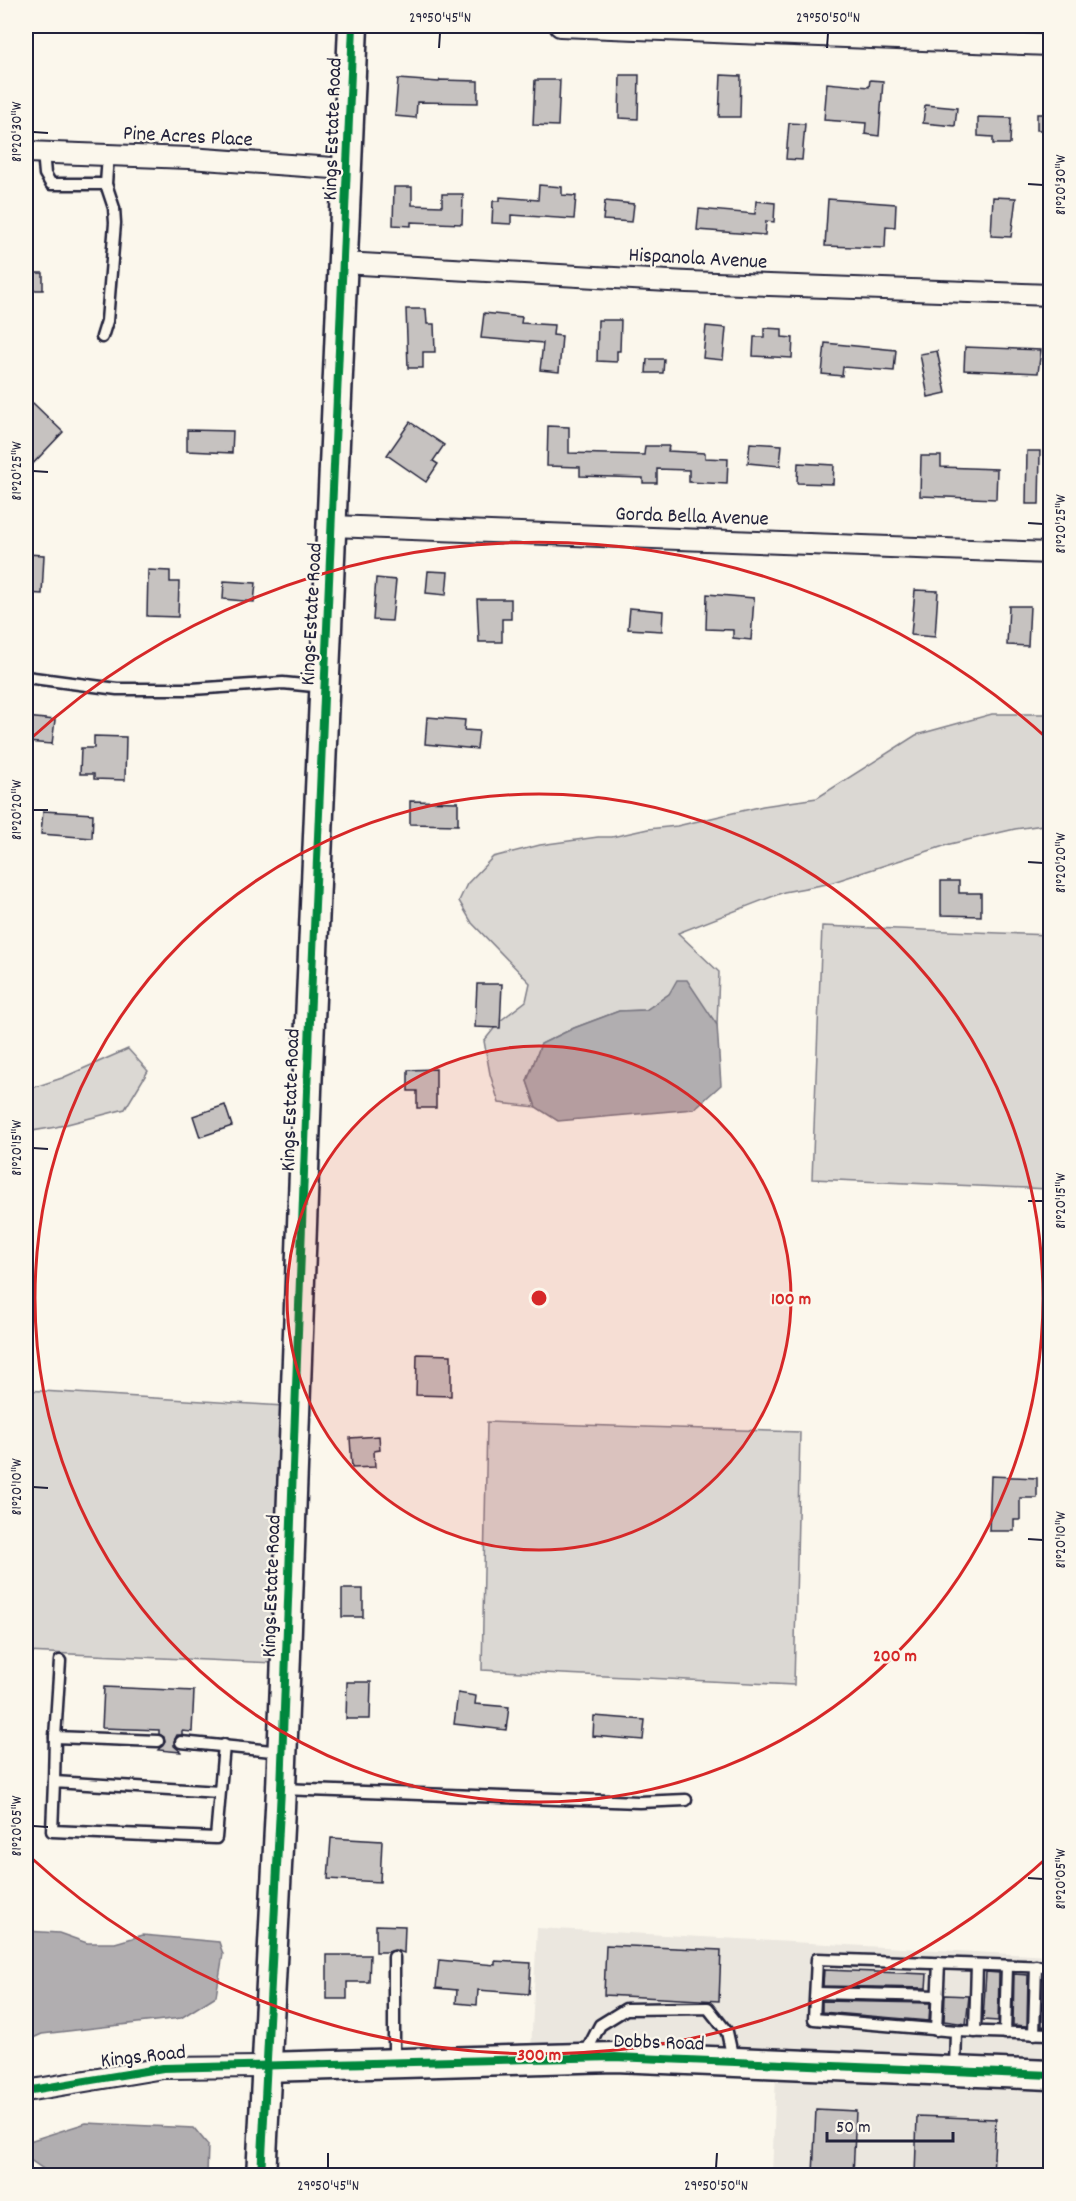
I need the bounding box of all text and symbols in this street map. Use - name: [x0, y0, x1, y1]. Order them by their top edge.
- text: 29°50'45"N: [409, 8, 471, 30]
- text: 29°50'50"N: [796, 8, 860, 30]
- street label: Kings Estate Road: [317, 57, 351, 201]
- text: 81°20'30"W: [7, 101, 29, 162]
- street label: Pine Acres Place: [122, 120, 253, 156]
- text: 81°20'30"W: [1051, 154, 1073, 215]
- street label: Hispanola Avenue: [628, 241, 768, 279]
- text: 81°20'25"W: [7, 441, 29, 501]
- text: 81°20'25"W: [1051, 494, 1073, 554]
- street label: Gorda Bella Avenue: [615, 500, 769, 536]
- street label: Kings Estate Road: [294, 542, 332, 686]
- text: 81°20'20"W: [7, 779, 29, 840]
- text: 81°20'20"W: [1051, 832, 1073, 893]
- street label: Kings Estate Road: [275, 1028, 309, 1172]
- text: 81°20'15"W: [7, 1120, 29, 1176]
- text: 81°20'15"W: [1051, 1173, 1073, 1229]
- centre of rings: [529, 1288, 549, 1308]
- text: 100 m: [771, 1288, 811, 1313]
- text: 81°20'10"W: [7, 1458, 29, 1516]
- text: 81°20'10"W: [1051, 1511, 1073, 1569]
- street label: Kings Estate Road: [256, 1514, 290, 1658]
- text: 200 m: [873, 1645, 917, 1670]
- text: 81°20'05"W: [7, 1795, 29, 1856]
- text: 81°20'05"W: [1051, 1848, 1073, 1909]
- street label: Dobbs Road: [613, 2027, 705, 2061]
- street label: Kings Road: [99, 2039, 187, 2077]
- text: 300 m: [517, 2044, 561, 2069]
- scale bar: [827, 2105, 953, 2143]
- text: 50 m: [836, 2116, 871, 2141]
- text: 29°50'45"N: [297, 2176, 359, 2198]
- text: 29°50'50"N: [684, 2176, 748, 2198]

